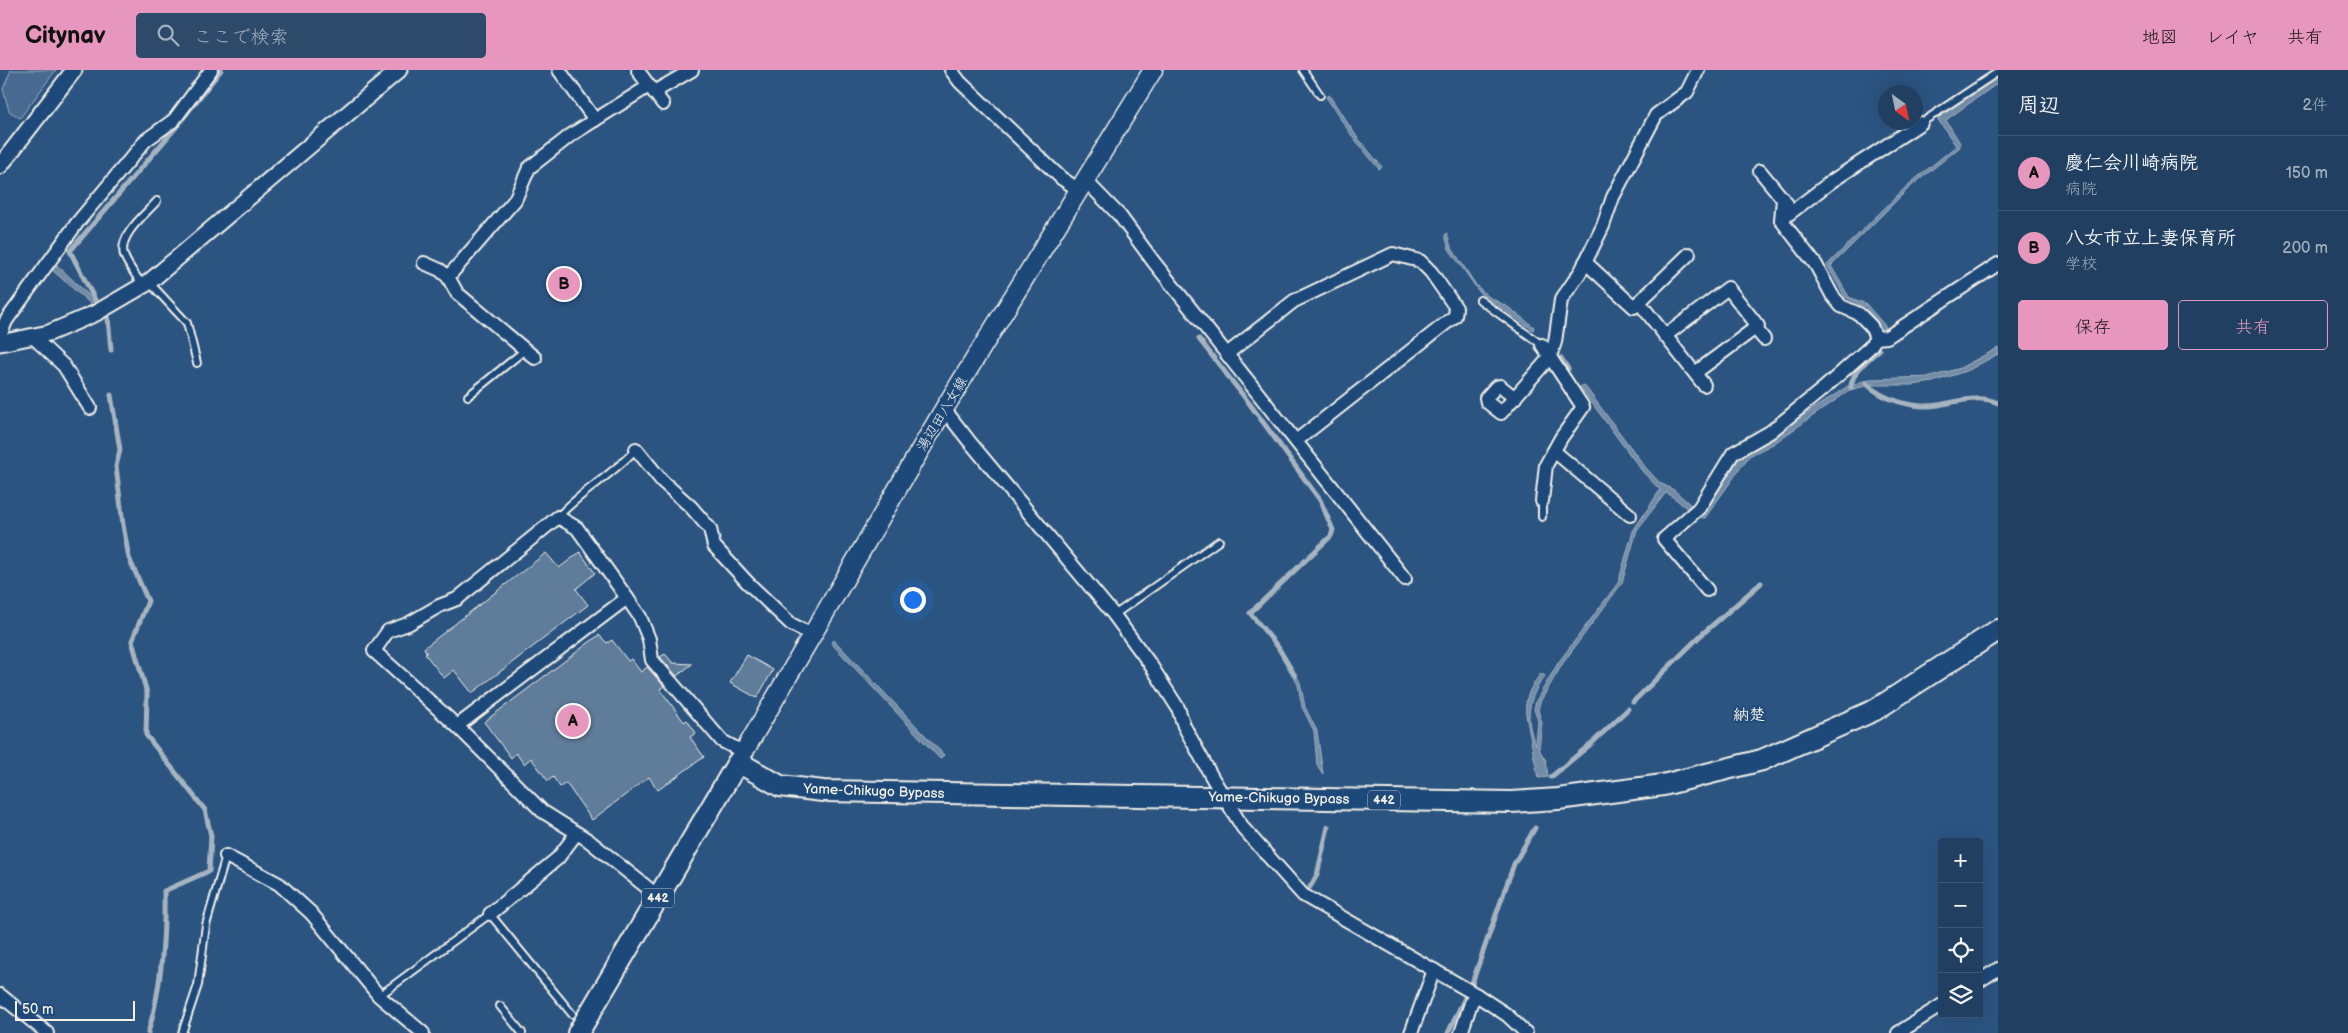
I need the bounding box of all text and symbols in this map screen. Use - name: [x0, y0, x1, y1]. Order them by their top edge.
- search box: [136, 13, 486, 58]
- text: Citynav: [25, 21, 106, 50]
- icon: search: [154, 21, 182, 49]
- text: ここで検索: [194, 26, 289, 49]
- text: 地図: [2142, 27, 2178, 48]
- text: レイヤ: [2206, 27, 2259, 48]
- text: 共有: [2287, 27, 2323, 48]
- north arrow: [1878, 85, 1923, 130]
- text: 周辺: [2018, 93, 2060, 118]
- text: 2件: [2303, 96, 2328, 115]
- text: 慶仁会川崎病院: [2065, 152, 2198, 175]
- text: A: [2029, 164, 2039, 183]
- text: 150 m: [2286, 164, 2328, 183]
- text: 病院: [2065, 180, 2097, 199]
- text: 八女市立上妻保育所: [2065, 227, 2236, 250]
- text: B: [2028, 239, 2040, 258]
- text: 200 m: [2282, 239, 2328, 258]
- text: 学校: [2065, 255, 2097, 274]
- pin: B: [548, 265, 580, 303]
- button: 保存: [2018, 300, 2168, 350]
- button: 共有: [2178, 300, 2328, 350]
- street label: 湯辺田八女線: [913, 374, 971, 454]
- your location: [900, 587, 926, 613]
- pin: A: [557, 702, 589, 740]
- district label: 納楚: [1733, 706, 1765, 725]
- street label: Yame-Chikugo Bypass: [802, 780, 945, 802]
- street label: Yame-Chikugo Bypass: [1207, 788, 1350, 808]
- road number: 442: [1368, 790, 1400, 810]
- map controls: [1938, 838, 1983, 1018]
- button: +: [1938, 838, 1983, 883]
- button: −: [1938, 883, 1983, 928]
- road number: 442: [642, 888, 674, 908]
- button: locate: [1938, 928, 1983, 973]
- button: layers: [1938, 973, 1983, 1018]
- scale bar: [15, 998, 135, 1021]
- text: 50 m: [22, 1001, 54, 1018]

